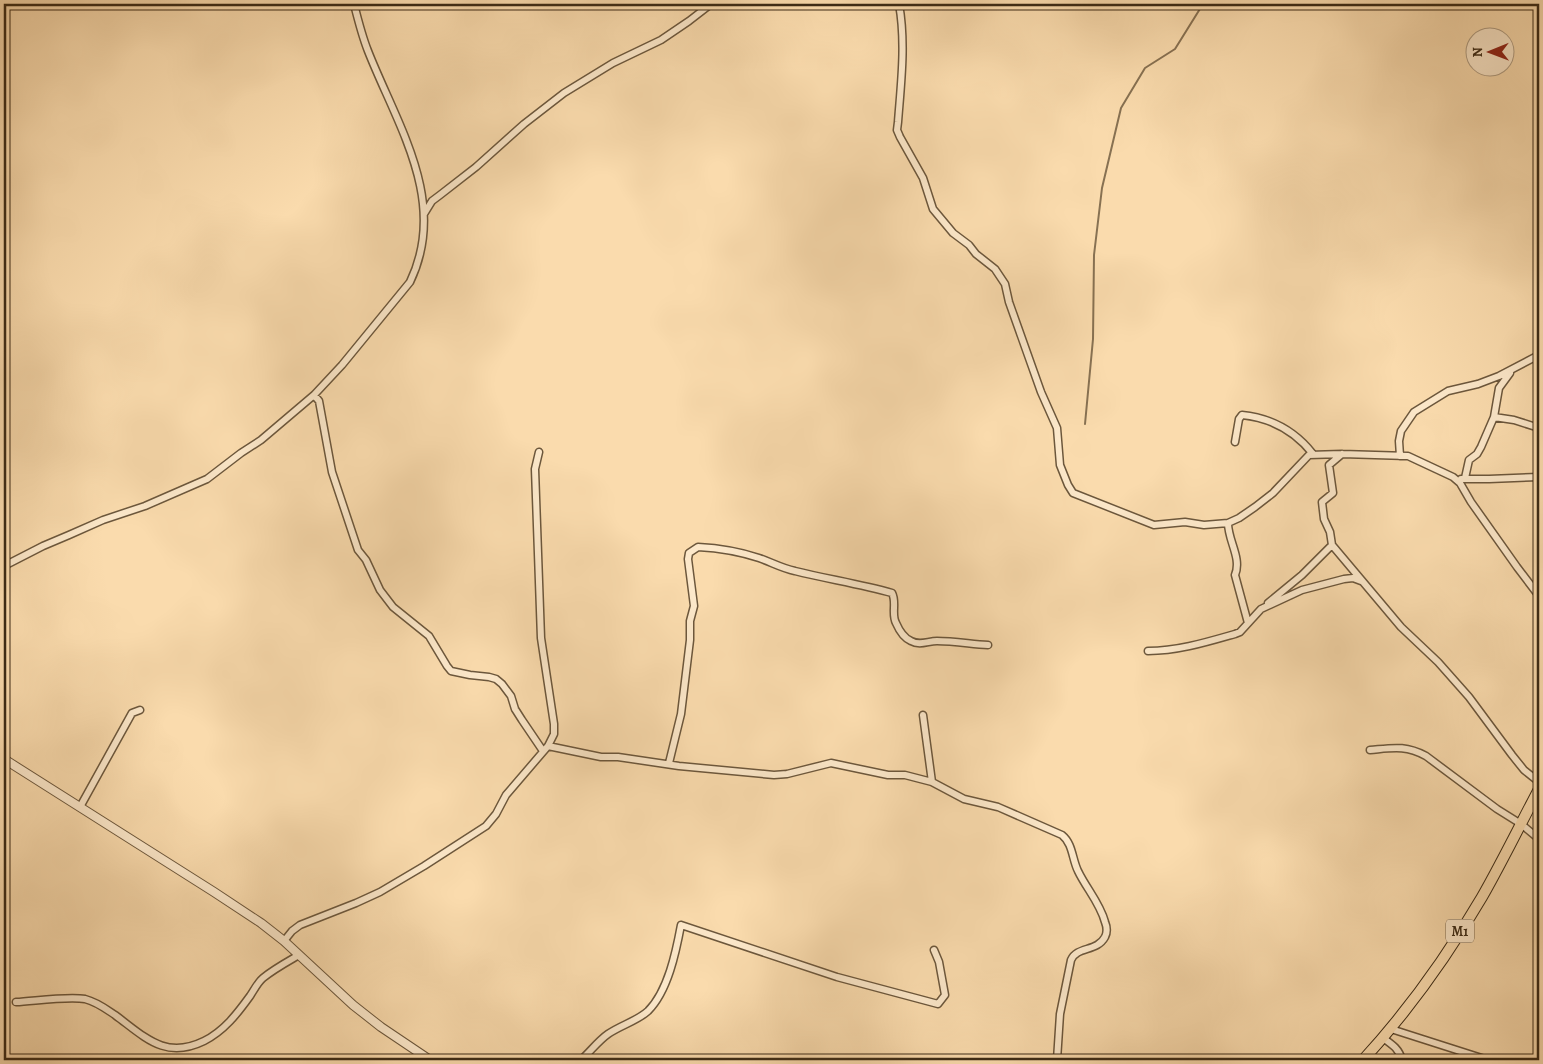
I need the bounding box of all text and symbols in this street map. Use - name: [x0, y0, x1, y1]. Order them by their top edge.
- north arrow: [1466, 28, 1516, 78]
- text: N: [1468, 47, 1487, 57]
- road number: M1: [1446, 919, 1474, 942]

